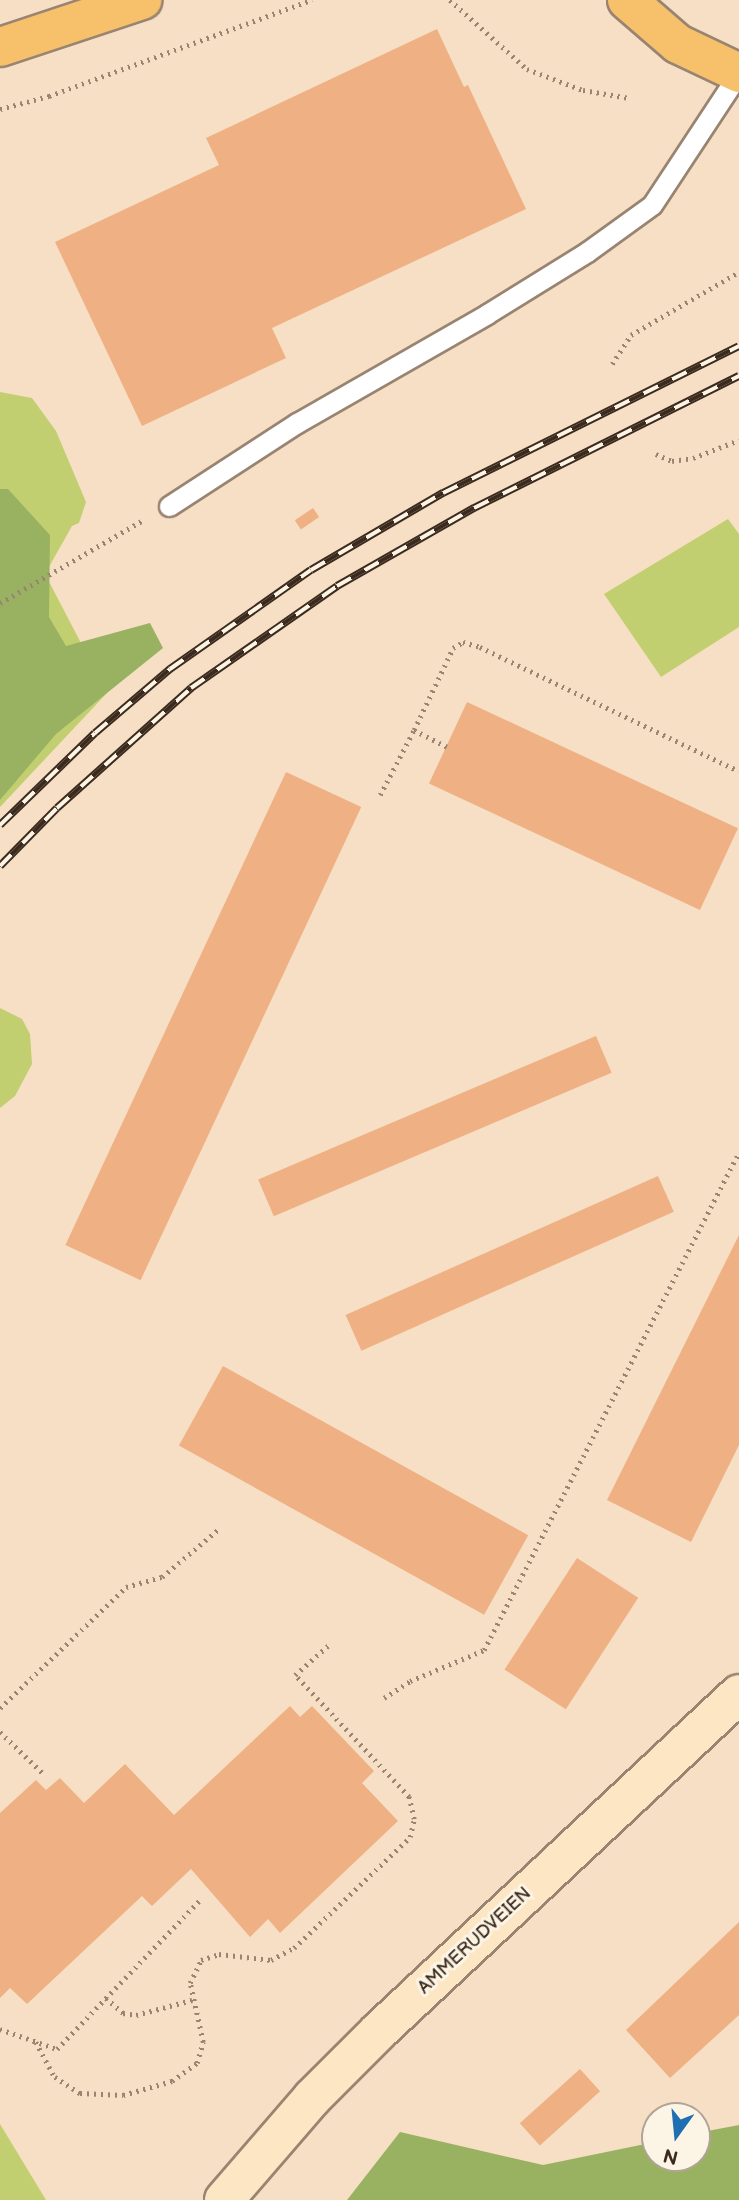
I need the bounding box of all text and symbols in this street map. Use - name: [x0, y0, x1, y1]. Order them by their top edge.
- street label: AMMERUDVEIEN: [414, 1883, 536, 1999]
- north arrow: [641, 2102, 711, 2172]
- text: N: [661, 2143, 681, 2169]

